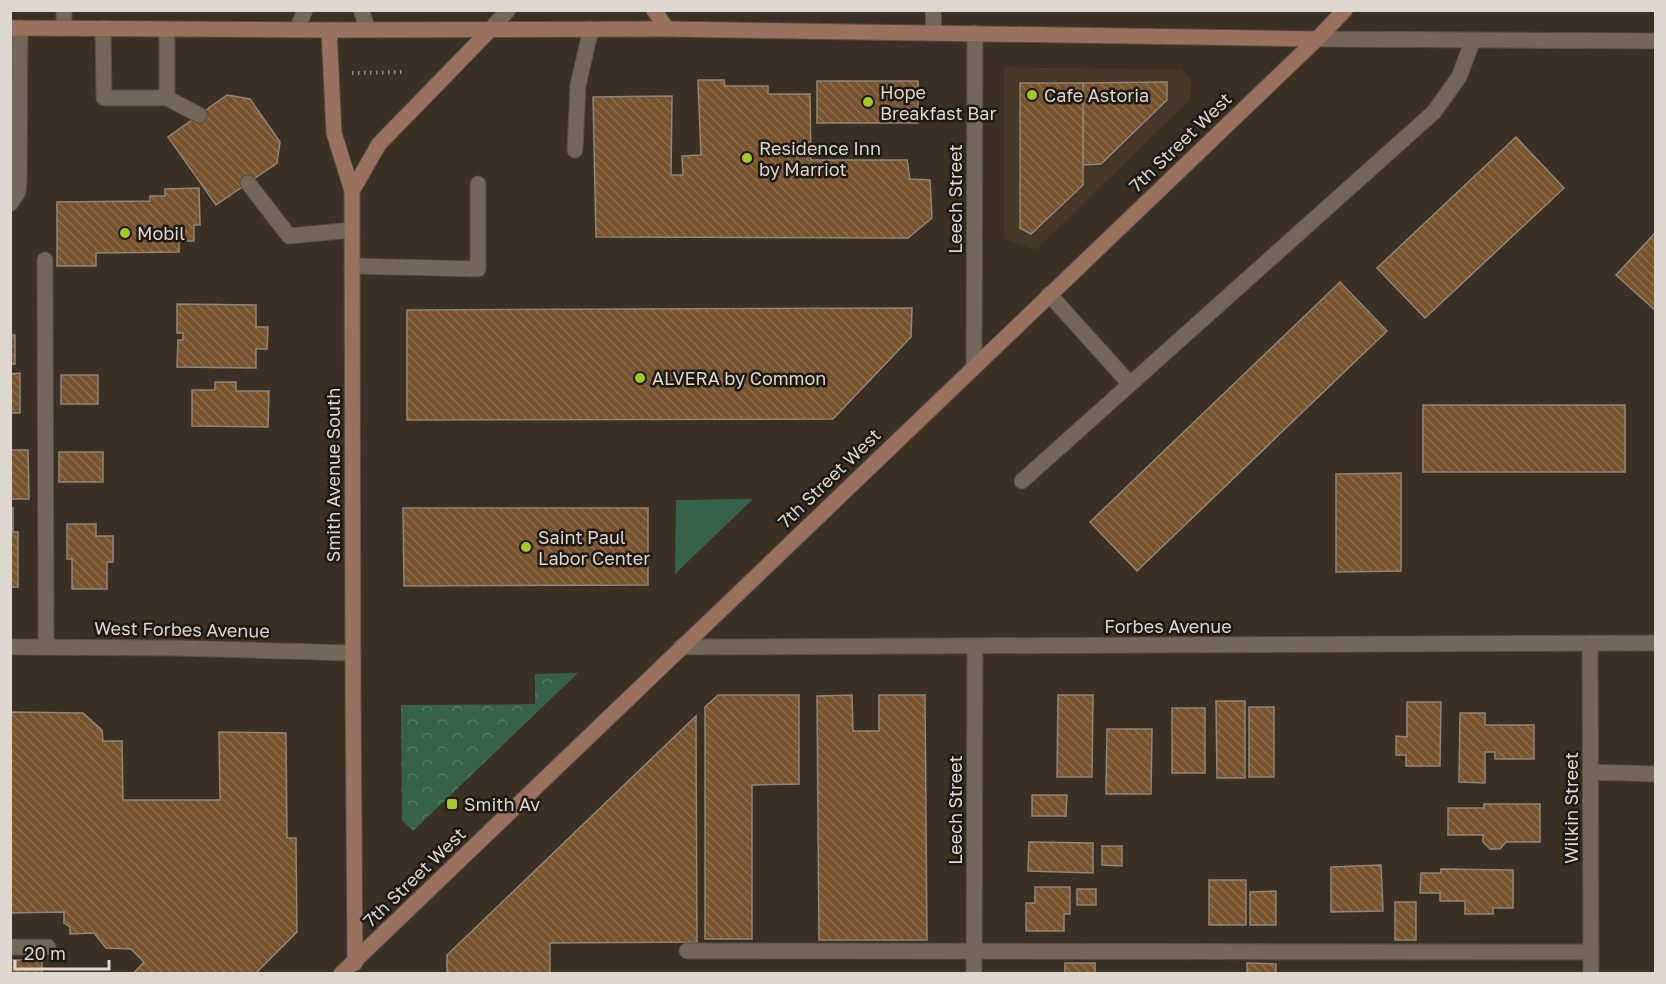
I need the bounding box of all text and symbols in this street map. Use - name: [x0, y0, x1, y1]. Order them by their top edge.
- place label: Hope Breakfast Bar: [880, 81, 997, 124]
- place label: Cafe Astoria: [1044, 84, 1149, 106]
- marker: Cafe Astoria: [1025, 88, 1039, 102]
- street label: 7th Street West: [1124, 88, 1236, 196]
- marker: Hope Breakfast Bar: [861, 95, 875, 109]
- place label: Residence Inn by Marriot: [759, 137, 881, 180]
- street label: Leech Street: [944, 144, 966, 254]
- marker: Residence Inn by Marriot: [740, 151, 754, 165]
- place label: Mobil: [137, 222, 185, 244]
- marker: Mobil: [118, 226, 132, 240]
- place label: ALVERA by Common: [652, 367, 826, 389]
- marker: ALVERA by Common: [633, 371, 647, 385]
- street label: Smith Avenue South: [322, 388, 344, 562]
- street label: 7th Street West: [773, 424, 885, 532]
- place label: Saint Paul Labor Center: [538, 526, 650, 569]
- marker: Saint Paul Labor Center: [519, 540, 533, 554]
- street label: Forbes Avenue: [1104, 615, 1232, 637]
- street label: West Forbes Avenue: [94, 616, 270, 642]
- street label: Wilkin Street: [1560, 752, 1582, 864]
- street label: Leech Street: [944, 755, 966, 865]
- place label: Smith Av: [464, 793, 540, 815]
- marker: Smith Av: [445, 797, 459, 811]
- street label: 7th Street West: [358, 823, 470, 931]
- scale bar: [15, 933, 110, 971]
- text: 20 m: [24, 942, 66, 964]

